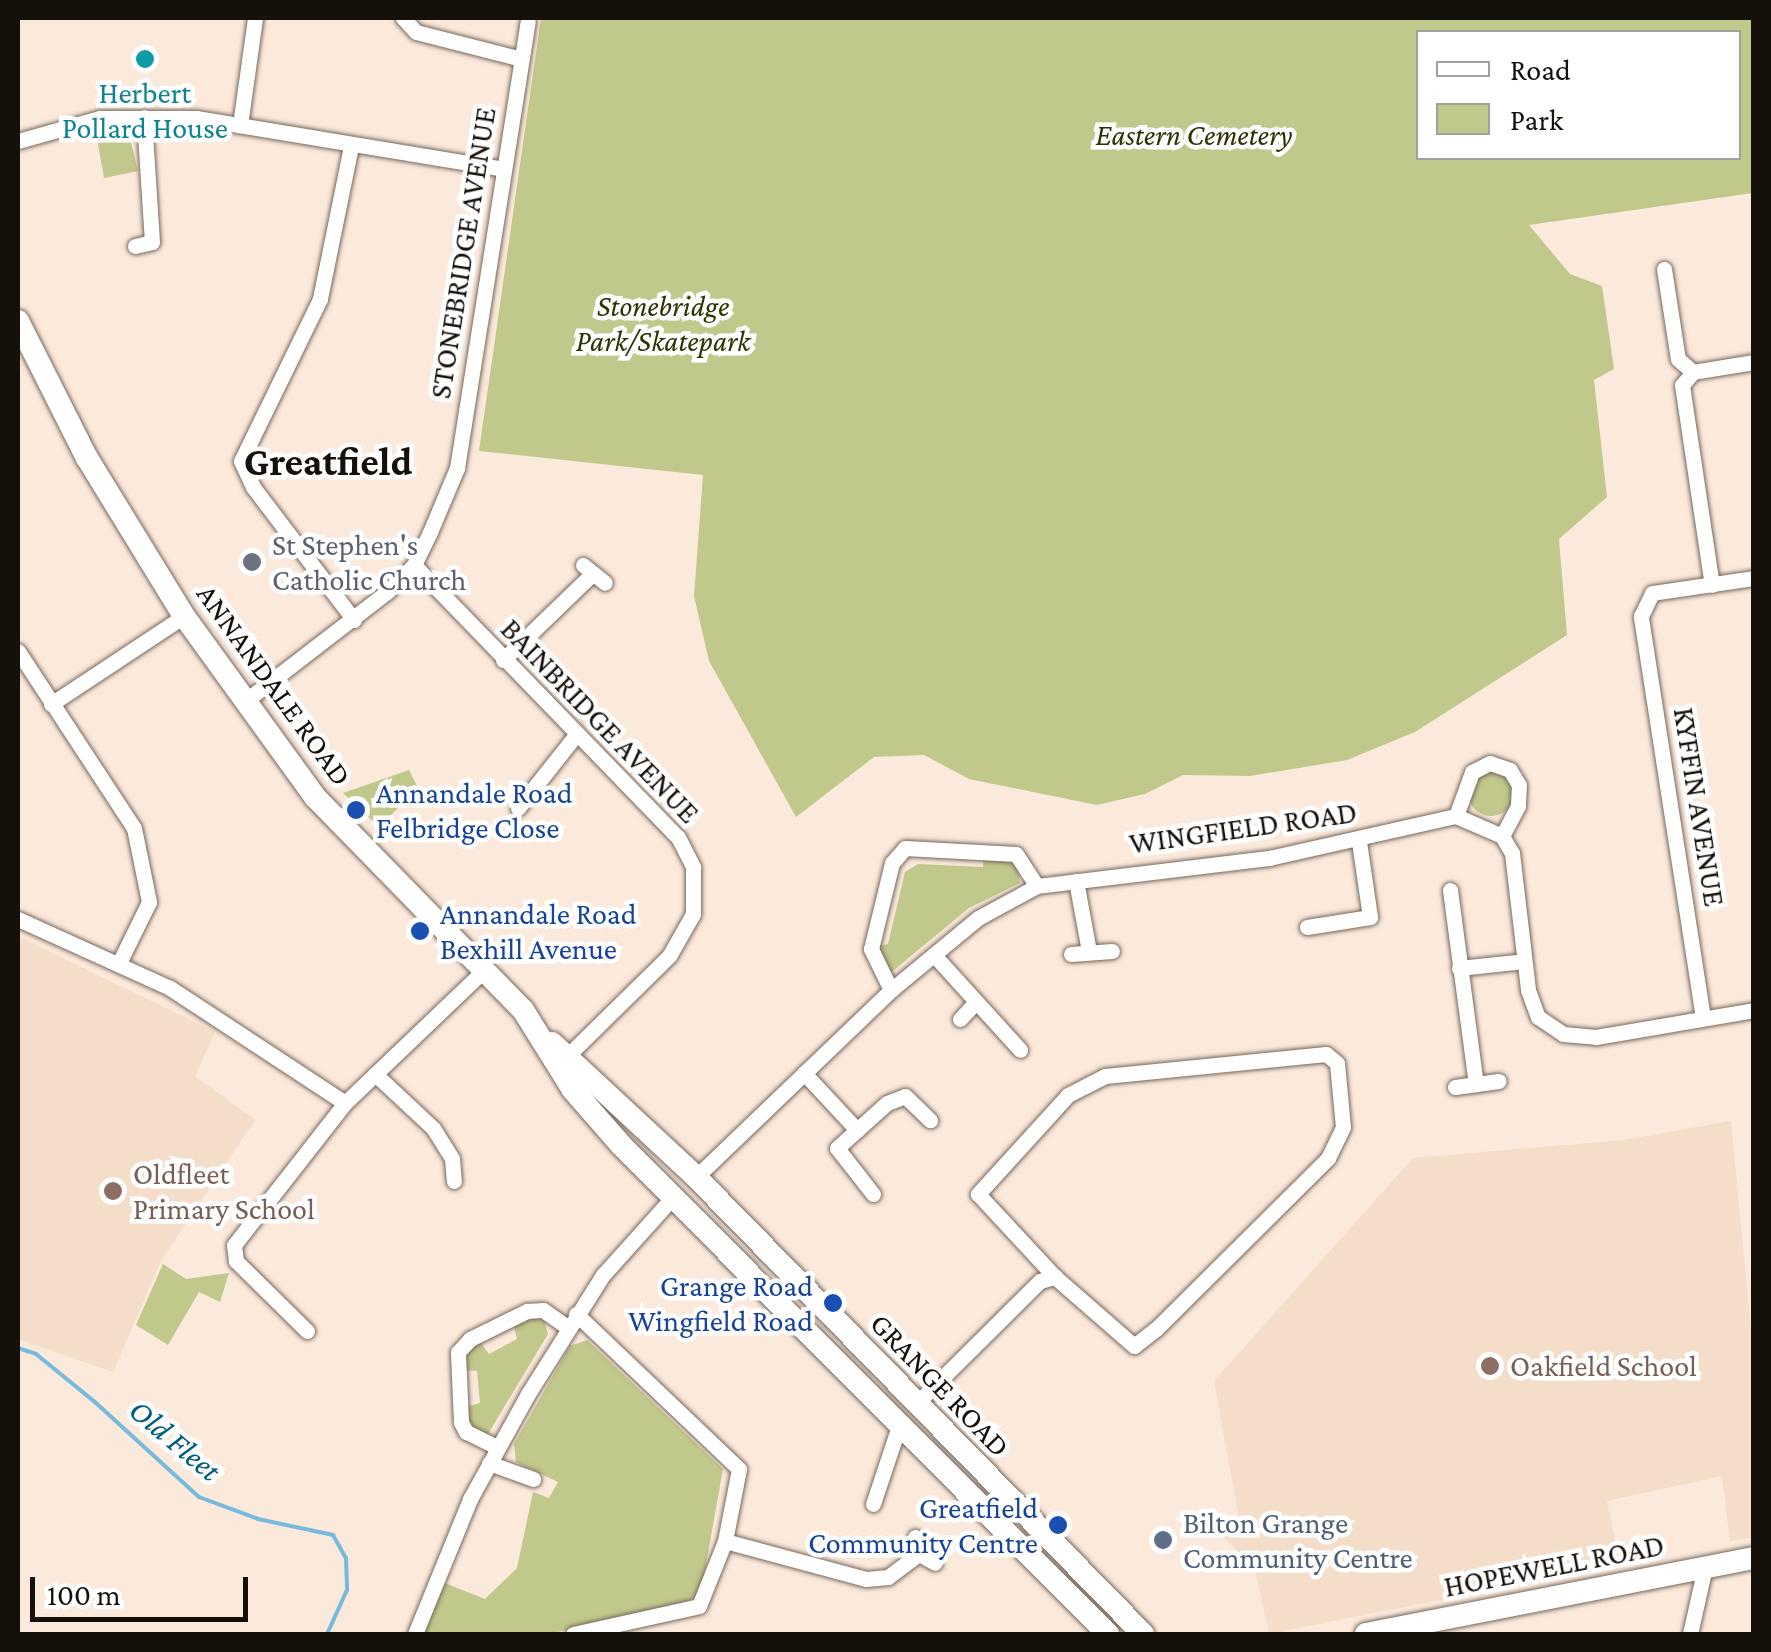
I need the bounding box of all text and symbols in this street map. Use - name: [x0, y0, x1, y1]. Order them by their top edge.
- legend: [1416, 30, 1741, 160]
- marker: Herbert Pollard House: [134, 48, 156, 70]
- text: Road: [1510, 53, 1571, 86]
- place label: Herbert Pollard House: [62, 75, 228, 146]
- text: Park: [1510, 103, 1563, 136]
- street label: STONEBRIDGE AVENUE: [422, 105, 504, 401]
- park label: Eastern Cemetery: [1095, 117, 1293, 153]
- park label: Stonebridge Park/Skatepark: [576, 288, 750, 358]
- district label: Greatfield: [244, 438, 412, 486]
- place label: St Stephen's Catholic Church: [272, 527, 466, 598]
- marker: St Stephen's Catholic Church: [241, 551, 263, 573]
- street label: ANNANDALE ROAD: [189, 577, 359, 793]
- street label: BAINBRIDGE AVENUE: [493, 611, 707, 831]
- street label: KYFFIN AVENUE: [1665, 705, 1733, 909]
- place label: Annandale Road Felbridge Close: [376, 775, 572, 846]
- street label: WINGFIELD ROAD: [1127, 794, 1359, 862]
- marker: Annandale Road Felbridge Close: [345, 799, 367, 821]
- place label: Annandale Road Bexhill Avenue: [440, 896, 636, 966]
- marker: Annandale Road Bexhill Avenue: [409, 920, 431, 942]
- place label: Oldfleet Primary School: [133, 1156, 315, 1226]
- marker: Oldfleet Primary School: [102, 1180, 124, 1202]
- place label: Grange Road Wingfield Road: [628, 1268, 813, 1338]
- marker: Grange Road Wingfield Road: [822, 1292, 844, 1314]
- street label: GRANGE ROAD: [863, 1306, 1017, 1464]
- place label: Oakfield School: [1510, 1348, 1697, 1384]
- marker: Oakfield School: [1479, 1355, 1501, 1377]
- water label: Old Fleet: [121, 1391, 229, 1489]
- place label: Greatfield Community Centre: [808, 1490, 1038, 1560]
- place label: Bilton Grange Community Centre: [1183, 1505, 1413, 1576]
- marker: Greatfield Community Centre: [1047, 1514, 1069, 1536]
- street label: HOPEWELL ROAD: [1441, 1527, 1667, 1605]
- marker: Bilton Grange Community Centre: [1152, 1529, 1174, 1551]
- scale bar: [35, 1557, 252, 1619]
- text: 100 m: [47, 1578, 121, 1611]

